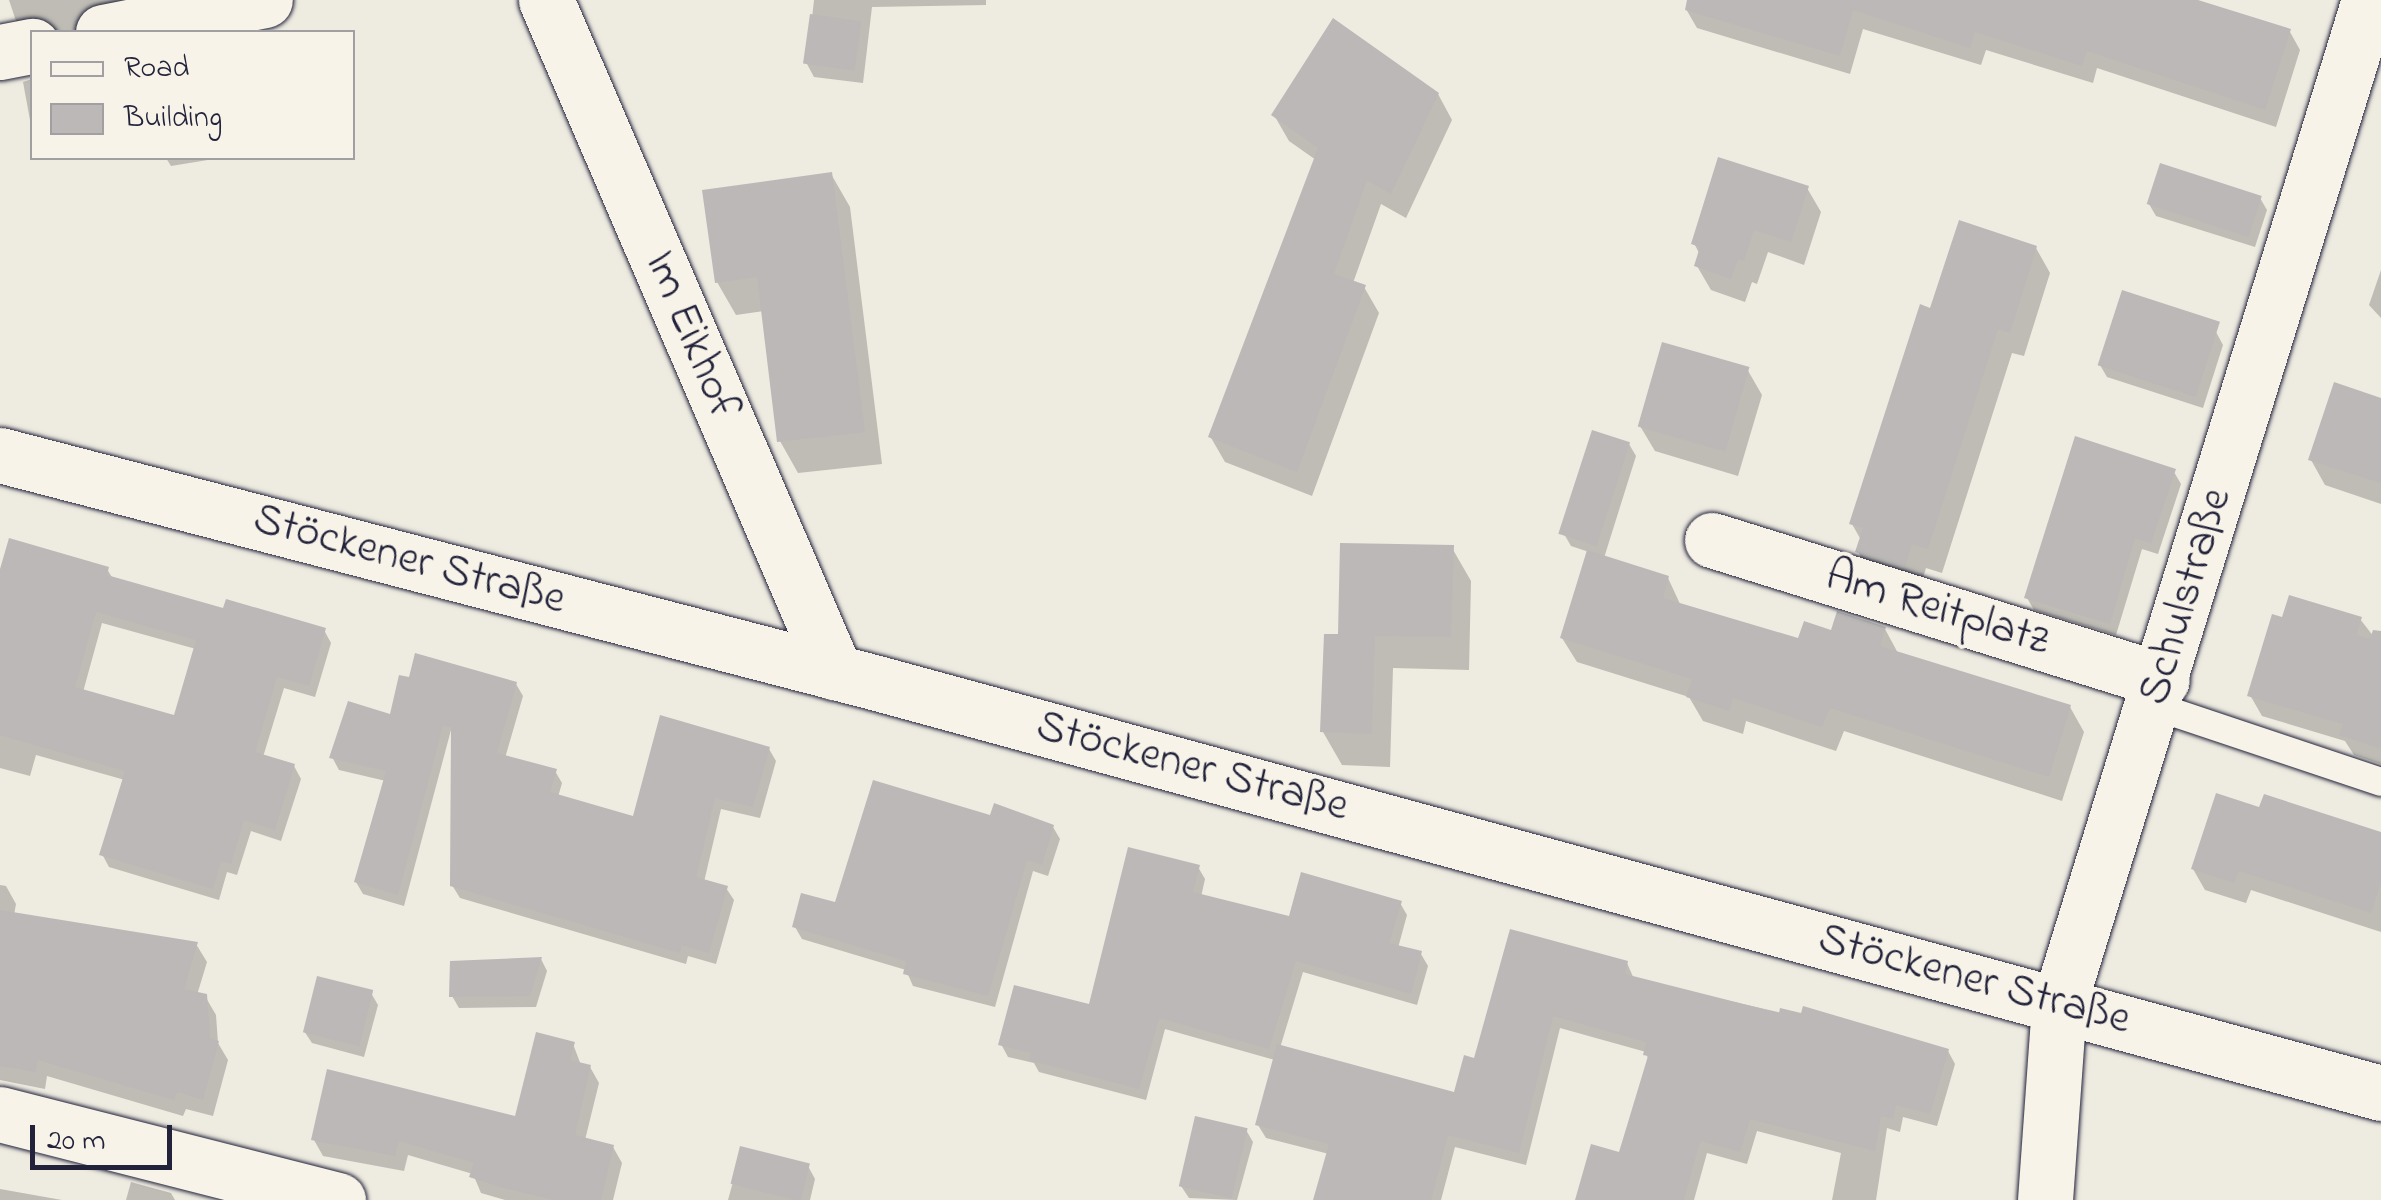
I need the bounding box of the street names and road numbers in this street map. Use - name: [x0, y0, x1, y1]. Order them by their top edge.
- street label: Im Eikhof: [630, 244, 750, 428]
- street label: Schulstraße: [2129, 482, 2245, 712]
- street label: Stöckener Straße: [247, 493, 571, 629]
- street label: Am Reitplatz: [1819, 550, 2055, 670]
- street label: Stöckener Straße: [1030, 700, 1354, 836]
- street label: Stöckener Straße: [1812, 913, 2136, 1049]

